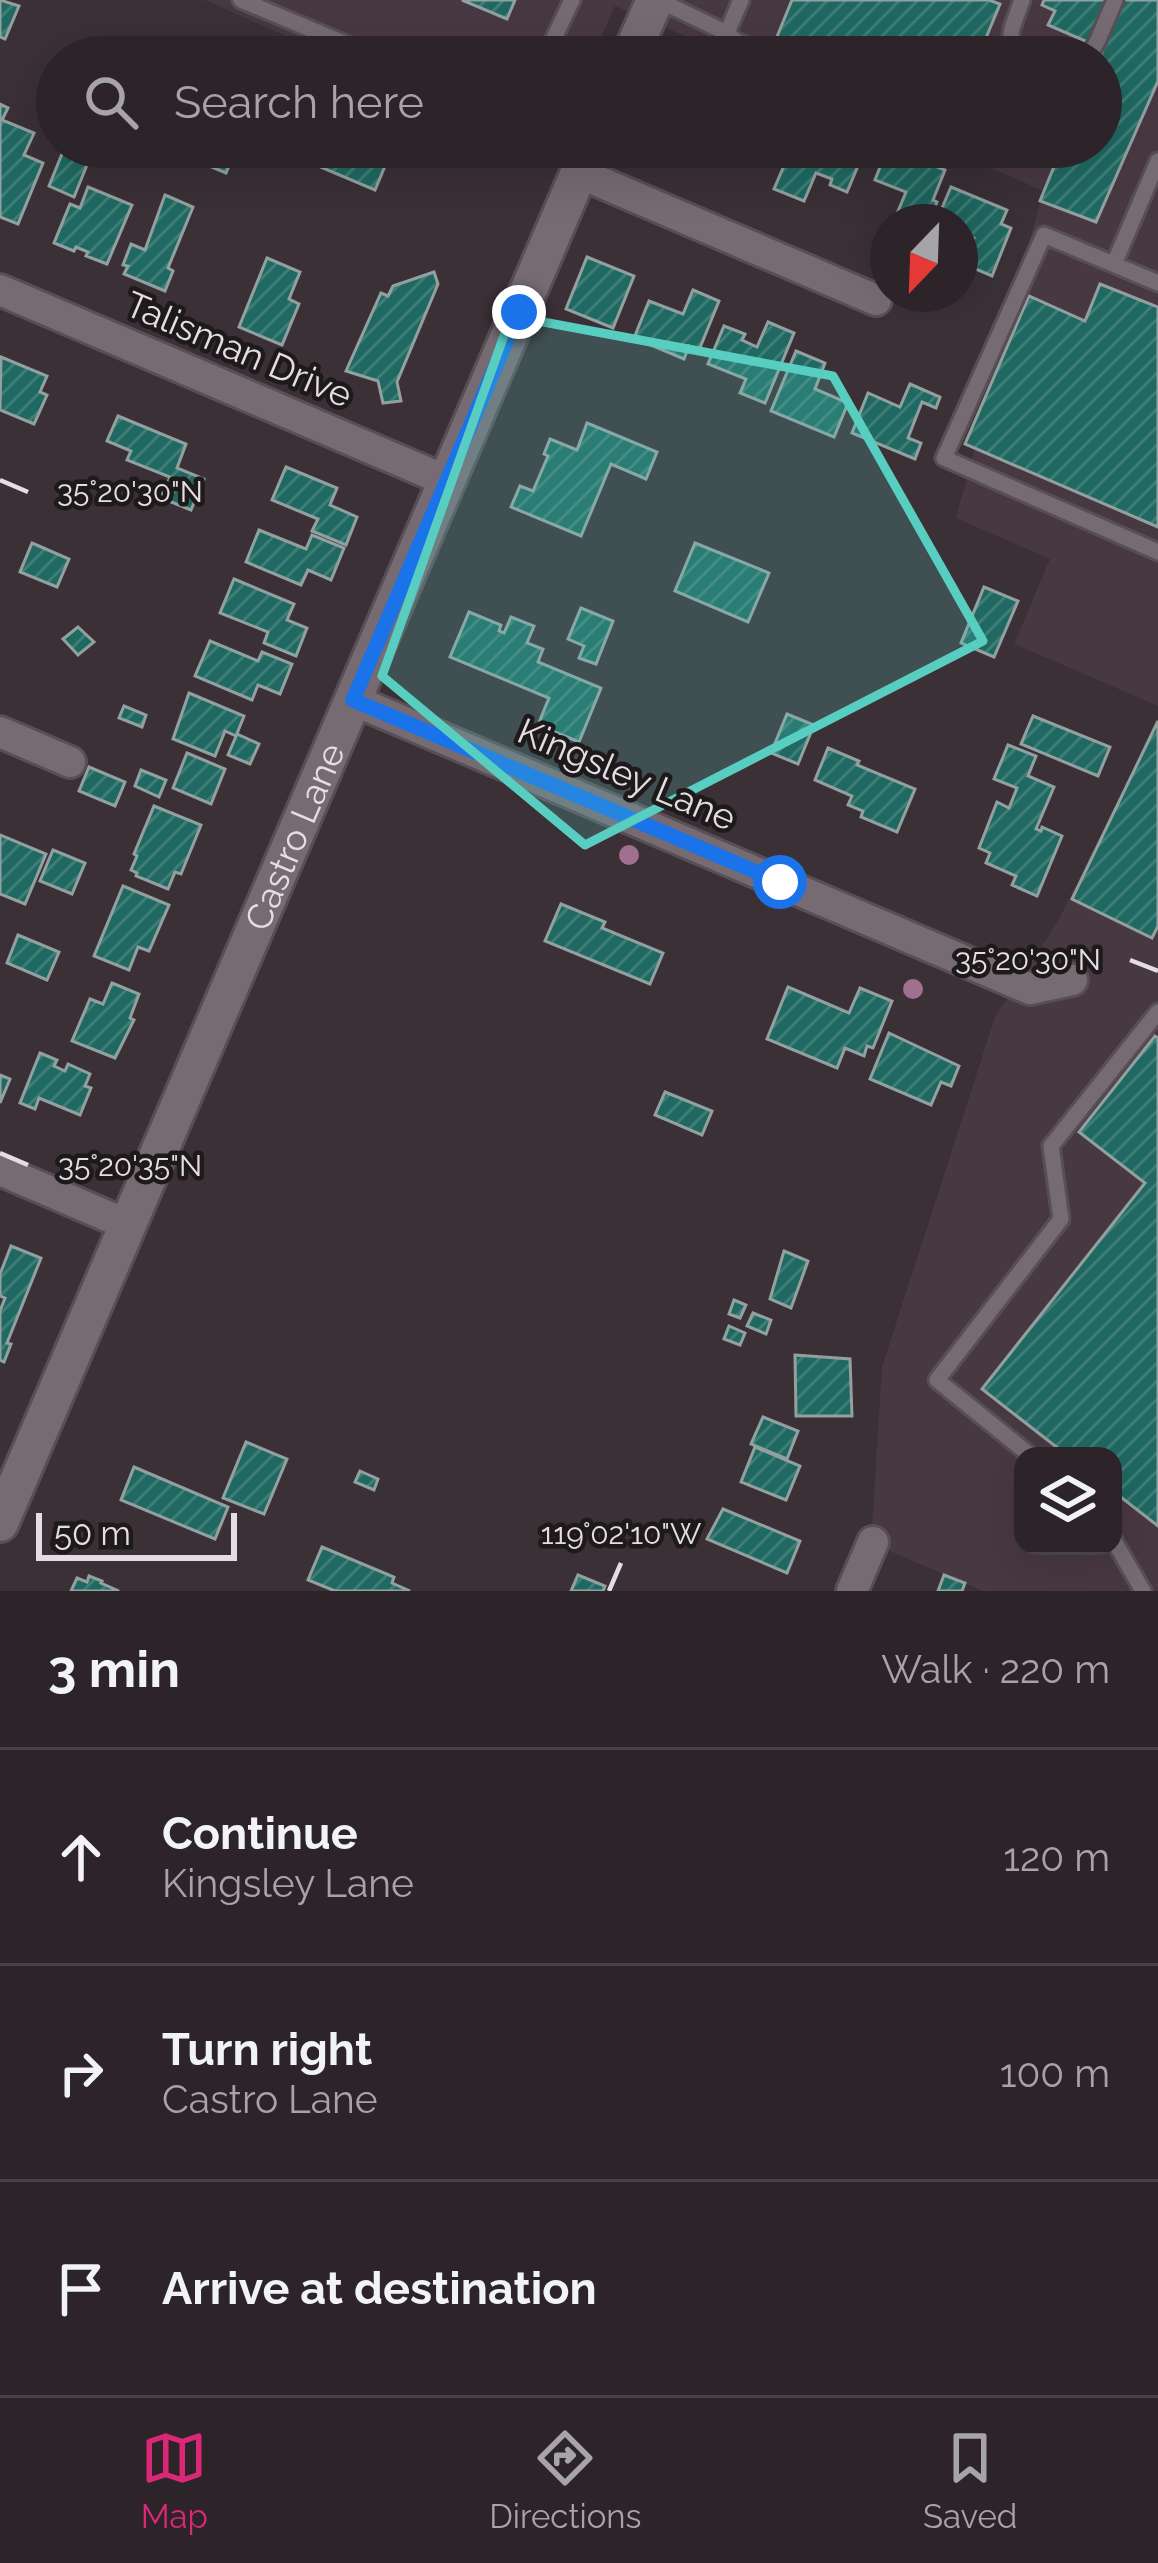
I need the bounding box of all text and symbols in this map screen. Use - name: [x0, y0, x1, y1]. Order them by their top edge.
- search box: [36, 36, 1122, 168]
- icon: search: [78, 69, 144, 135]
- text: Search here: [174, 76, 424, 129]
- north arrow: [870, 204, 978, 312]
- street label: Talisman Drive: [120, 282, 358, 416]
- route end: [492, 285, 546, 339]
- text: 35°20'30"N: [57, 474, 203, 509]
- street label: Kingsley Lane: [512, 709, 742, 839]
- street label: Castro Lane: [236, 737, 353, 936]
- route start: [753, 855, 807, 909]
- text: 35°20'30"N: [955, 942, 1101, 977]
- text: 35°20'35"N: [58, 1148, 202, 1183]
- map controls: [1014, 1447, 1122, 1555]
- button: layers: [1014, 1447, 1122, 1555]
- scale bar: [36, 1507, 237, 1560]
- text: 50 m: [54, 1514, 131, 1553]
- text: 119°02'10"W: [541, 1516, 702, 1551]
- text: 3 min: [48, 1639, 180, 1699]
- text: Walk · 220 m: [881, 1646, 1110, 1692]
- text: Continue: [162, 1807, 358, 1860]
- icon: ahead: [48, 1824, 114, 1890]
- text: 120 m: [1003, 1834, 1110, 1880]
- text: Kingsley Lane: [162, 1860, 414, 1906]
- text: Turn right: [162, 2023, 372, 2076]
- icon: right: [48, 2040, 114, 2106]
- text: 100 m: [1000, 2050, 1110, 2096]
- text: Castro Lane: [162, 2076, 378, 2122]
- icon: arrive: [48, 2256, 114, 2322]
- text: Arrive at destination: [162, 2262, 597, 2315]
- tab: Map: [141, 2425, 208, 2536]
- tab: Directions: [489, 2425, 642, 2536]
- tab: Saved: [923, 2425, 1017, 2536]

